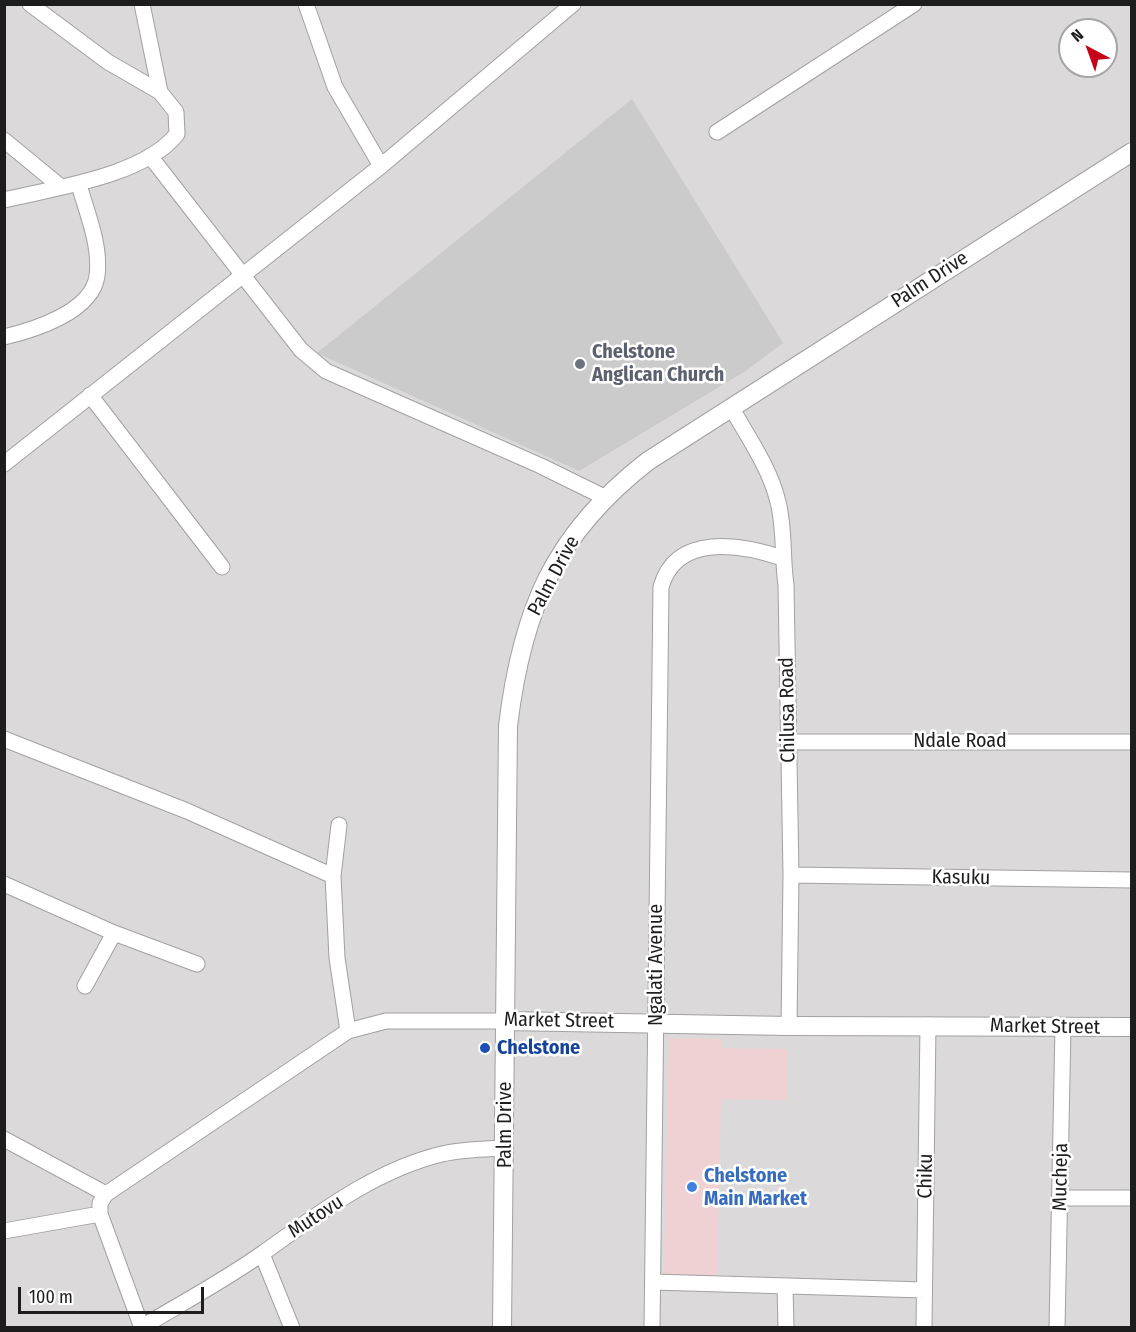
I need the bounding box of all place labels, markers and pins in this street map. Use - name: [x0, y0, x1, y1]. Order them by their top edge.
- place label: Chelstone Anglican Church: [592, 340, 724, 387]
- marker: Chelstone Anglican Church: [573, 357, 587, 371]
- place label: Chelstone: [497, 1036, 580, 1060]
- marker: Chelstone: [478, 1041, 492, 1055]
- place label: Chelstone Main Market: [704, 1164, 807, 1211]
- marker: Chelstone Main Market: [685, 1180, 699, 1194]

